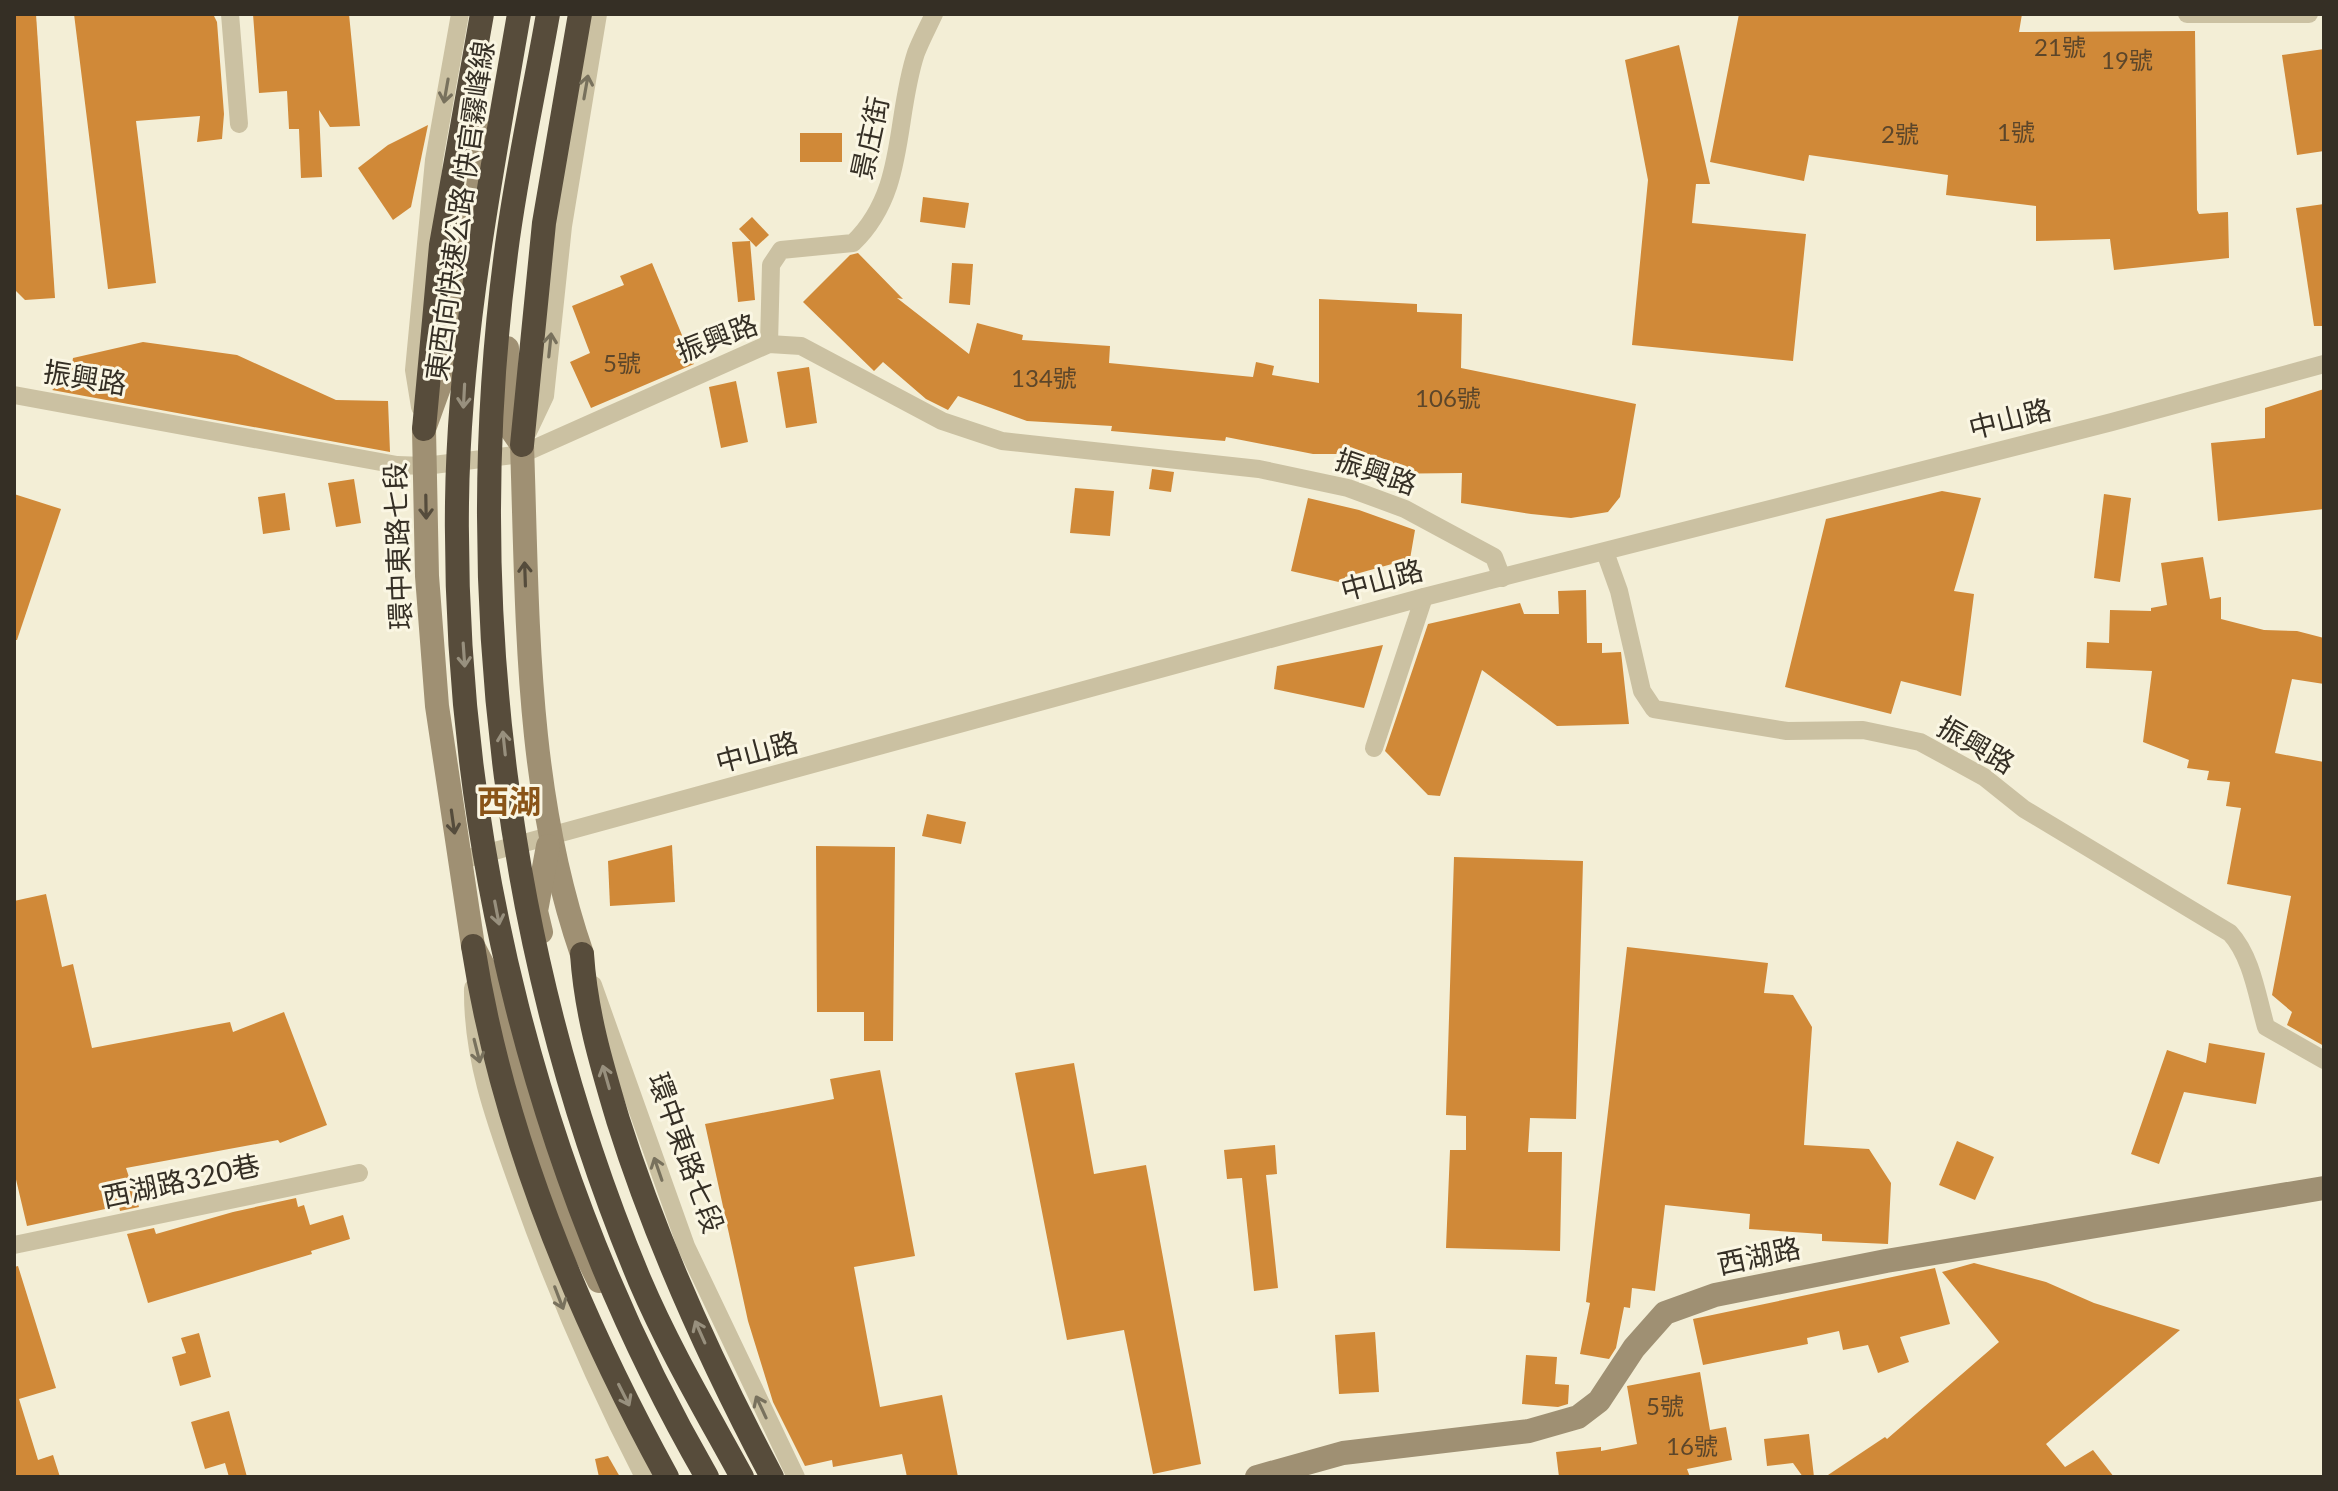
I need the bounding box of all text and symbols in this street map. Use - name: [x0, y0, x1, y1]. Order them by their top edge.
- house number: 21號: [2034, 32, 2086, 61]
- street label: 東西向快速公路 快官霧峰線: [418, 39, 500, 383]
- house number: 19號: [2101, 45, 2153, 74]
- one-way arrow: [579, 75, 594, 100]
- one-way arrow: [438, 78, 453, 103]
- street label: 景庄街: [844, 93, 894, 182]
- house number: 1號: [1997, 117, 2035, 146]
- house number: 2號: [1881, 119, 1919, 148]
- street label: 振興路: [671, 306, 762, 368]
- one-way arrow: [543, 332, 558, 359]
- house number: 5號: [603, 348, 641, 377]
- street label: 振興路: [41, 354, 129, 400]
- house number: 134號: [1011, 363, 1077, 392]
- one-way arrow: [456, 382, 471, 409]
- house number: 106號: [1415, 383, 1481, 412]
- street label: 中山路: [1965, 391, 2055, 445]
- street label: 振興路: [1331, 441, 1422, 501]
- street label: 環中東路七段: [377, 461, 417, 631]
- one-way arrow: [418, 493, 433, 520]
- street label: 中山路: [1337, 552, 1427, 606]
- one-way arrow: [517, 561, 532, 588]
- one-way arrow: [457, 641, 472, 668]
- street label: 振興路: [1932, 708, 2021, 780]
- street label: 中山路: [712, 724, 802, 778]
- one-way arrow: [497, 730, 512, 757]
- district label: 西湖: [477, 781, 541, 820]
- one-way arrow: [446, 809, 461, 834]
- one-way arrow: [490, 900, 505, 925]
- one-way arrow: [471, 1038, 486, 1063]
- one-way arrow: [598, 1065, 613, 1091]
- street label: 環中東路七段: [642, 1068, 732, 1237]
- street label: 西湖路320巷: [99, 1147, 263, 1213]
- one-way arrow: [649, 1157, 664, 1182]
- street label: 西湖路: [1714, 1230, 1803, 1280]
- one-way arrow: [553, 1285, 567, 1309]
- one-way arrow: [692, 1320, 707, 1344]
- one-way arrow: [616, 1382, 632, 1406]
- house number: 5號: [1646, 1391, 1684, 1420]
- one-way arrow: [753, 1396, 768, 1420]
- house number: 16號: [1666, 1431, 1718, 1460]

